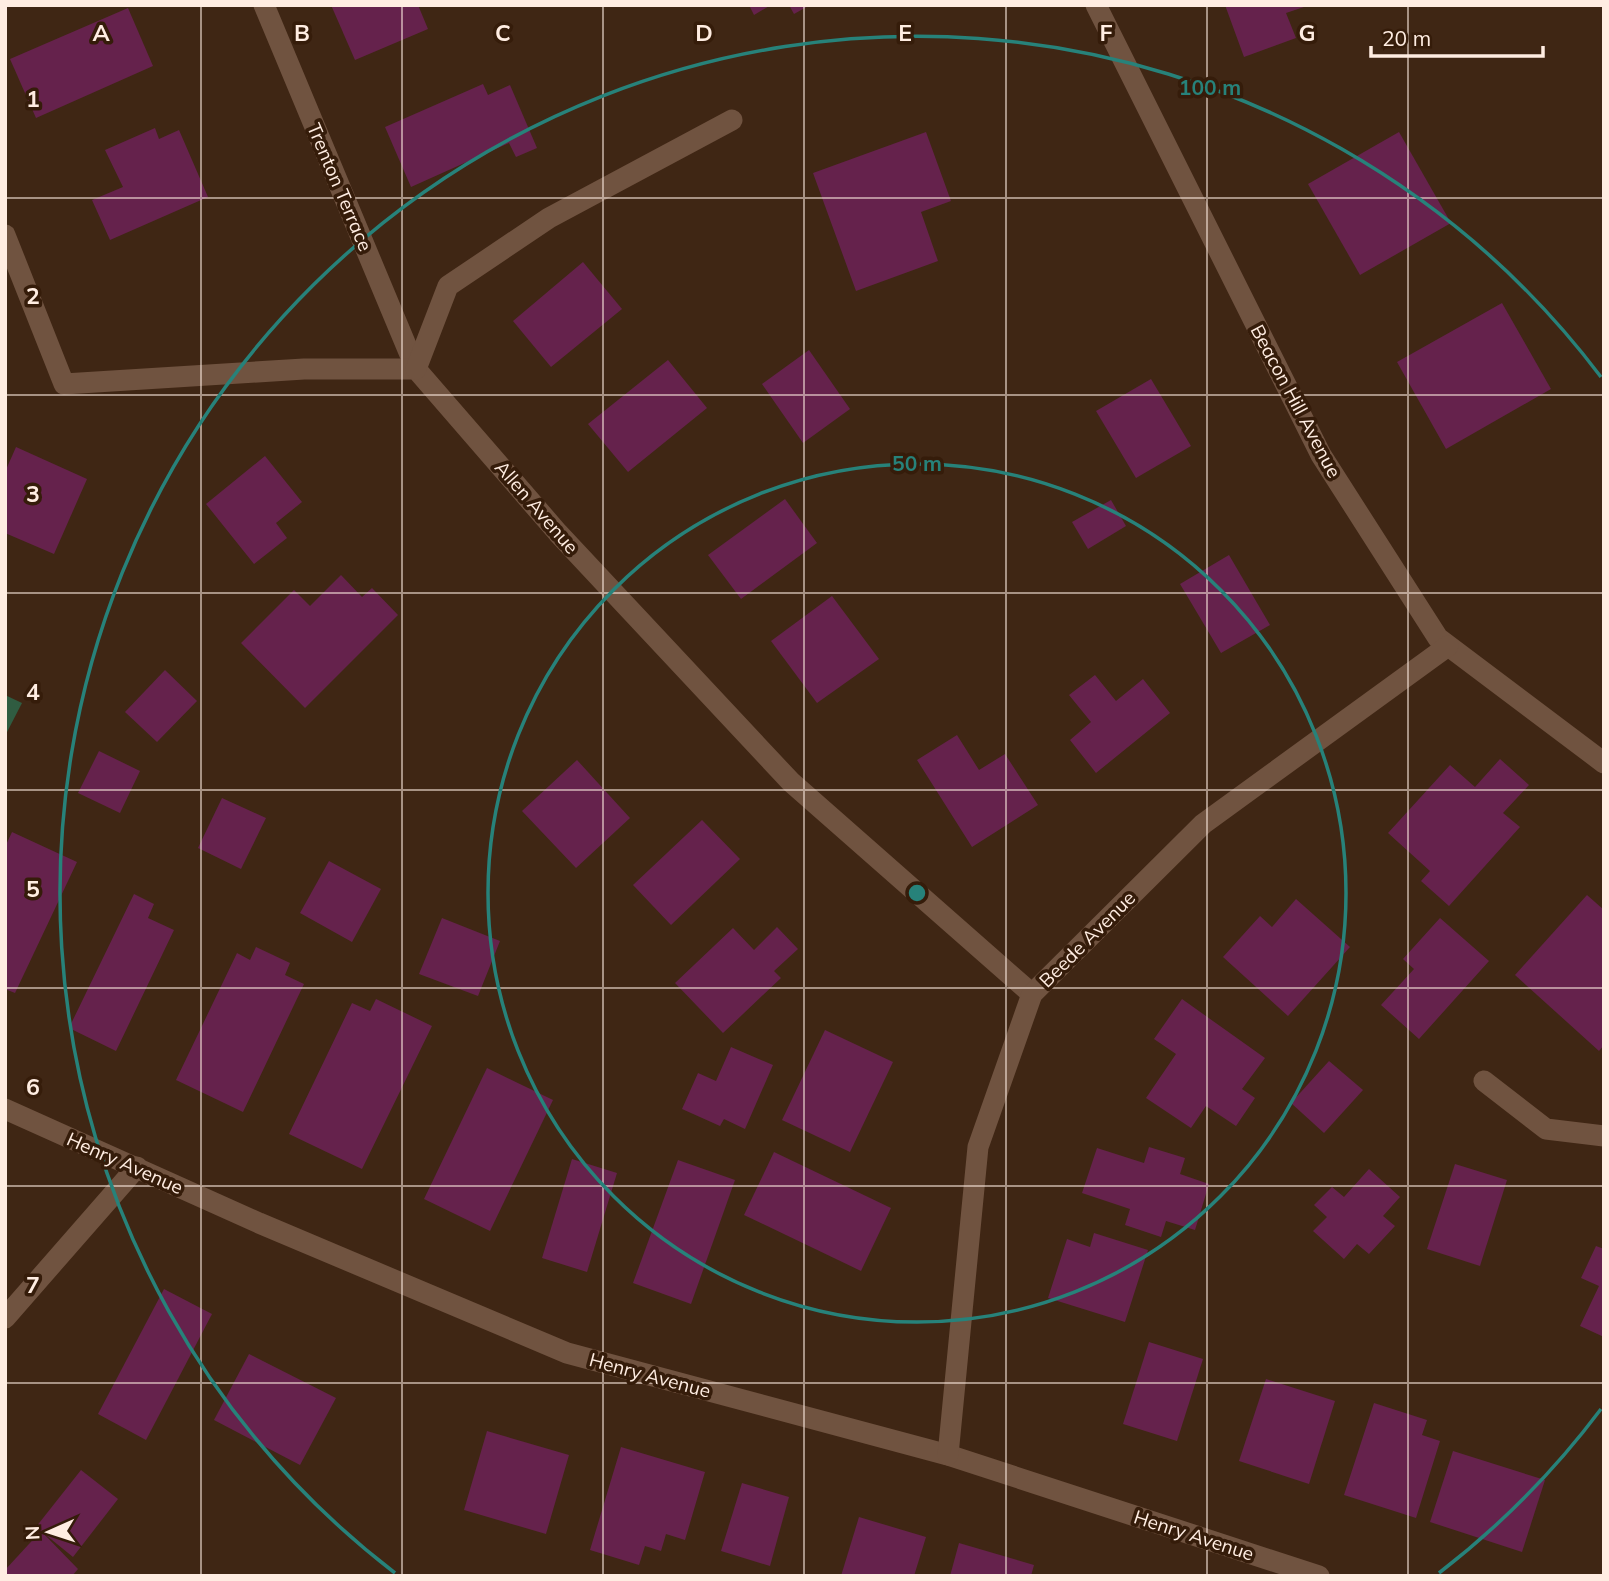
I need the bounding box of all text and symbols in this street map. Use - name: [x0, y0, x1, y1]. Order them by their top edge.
- scale bar: [1371, 14, 1542, 58]
- text: A: [92, 18, 110, 47]
- text: B: [294, 18, 310, 47]
- text: C: [495, 18, 511, 47]
- text: D: [695, 18, 713, 47]
- text: E: [898, 18, 912, 47]
- text: F: [1099, 18, 1113, 47]
- text: G: [1298, 18, 1316, 47]
- text: 20 m: [1382, 25, 1431, 51]
- text: 100 m: [1179, 74, 1241, 100]
- text: 1: [26, 84, 40, 113]
- street label: Trenton Terrace: [302, 119, 378, 255]
- text: 2: [26, 281, 40, 310]
- street label: Beacon Hill Avenue: [1245, 320, 1347, 482]
- text: 50 m: [892, 450, 942, 476]
- street label: Allen Avenue: [490, 455, 584, 559]
- text: 3: [26, 479, 40, 508]
- text: 4: [26, 677, 40, 706]
- text: 5: [26, 874, 40, 903]
- centre of rings: [905, 881, 929, 905]
- street label: Beede Avenue: [1034, 886, 1140, 992]
- text: 6: [26, 1072, 40, 1101]
- street label: Henry Avenue: [63, 1127, 187, 1199]
- text: 7: [26, 1270, 40, 1299]
- street label: Henry Avenue: [587, 1347, 713, 1403]
- north arrow: [14, 1497, 84, 1567]
- street label: Henry Avenue: [1131, 1504, 1257, 1566]
- text: N: [20, 1525, 44, 1541]

